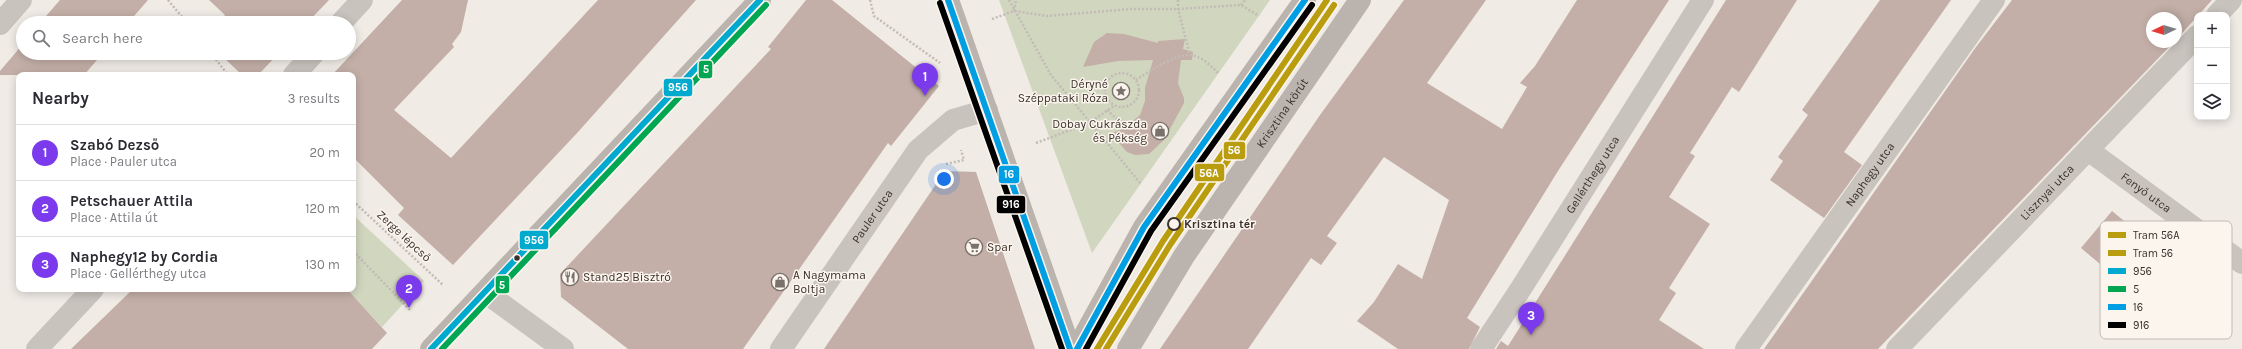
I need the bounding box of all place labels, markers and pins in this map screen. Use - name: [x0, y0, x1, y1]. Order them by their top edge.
- pin: 1: [912, 63, 938, 96]
- place label: Déryné Széppataki Róza: [1018, 77, 1108, 105]
- place icon: Déryné Széppataki Róza: [1111, 81, 1131, 101]
- place label: Dobay Cukrászda és Pékség: [1052, 117, 1147, 145]
- shop icon: Dobay Cukrászda és Pékség: [1150, 121, 1170, 141]
- marker: Krisztina tér: [1167, 217, 1181, 231]
- place label: Krisztina tér: [1184, 217, 1255, 231]
- supermarket icon: Spar: [964, 237, 984, 257]
- place label: Spar: [987, 240, 1013, 254]
- unlabelled marker: [512, 253, 522, 263]
- restaurant icon: Stand25 Bisztró: [560, 267, 580, 287]
- place label: A Nagymama Boltja: [793, 268, 866, 296]
- place label: Stand25 Bisztró: [583, 270, 671, 284]
- shop icon: A Nagymama Boltja: [770, 272, 790, 292]
- pin: 2: [396, 275, 422, 308]
- pin: 3: [1518, 302, 1544, 335]

